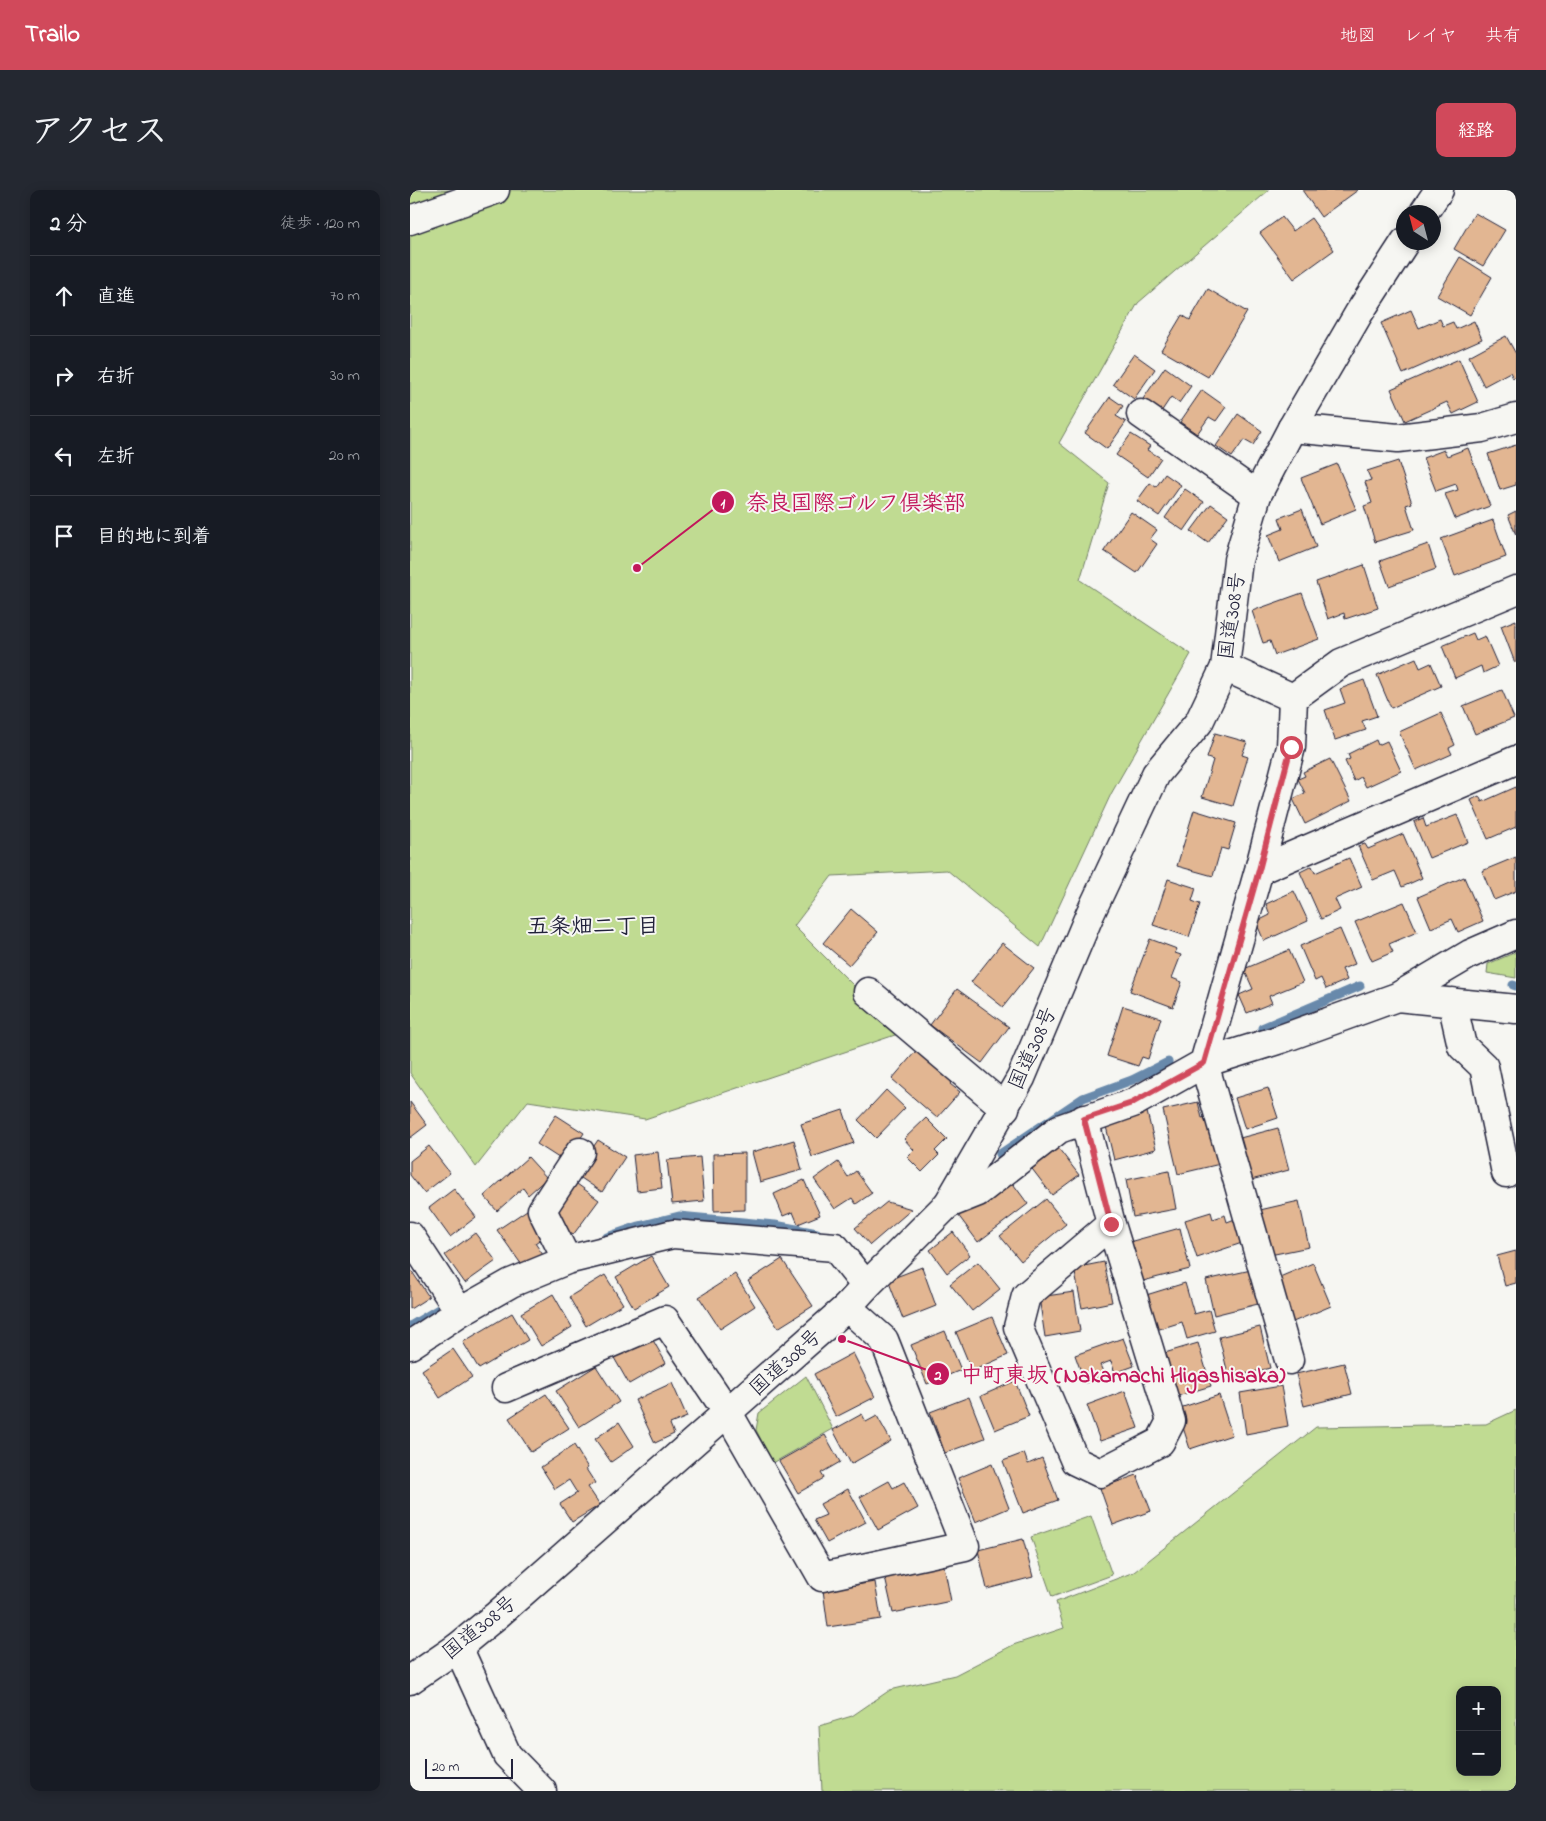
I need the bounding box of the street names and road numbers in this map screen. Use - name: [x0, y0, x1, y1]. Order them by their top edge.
- street label: 国道308号: [1212, 570, 1254, 662]
- street label: 国道308号: [1002, 1002, 1066, 1095]
- street label: 国道308号: [743, 1323, 829, 1404]
- street label: 国道308号: [436, 1589, 524, 1668]

